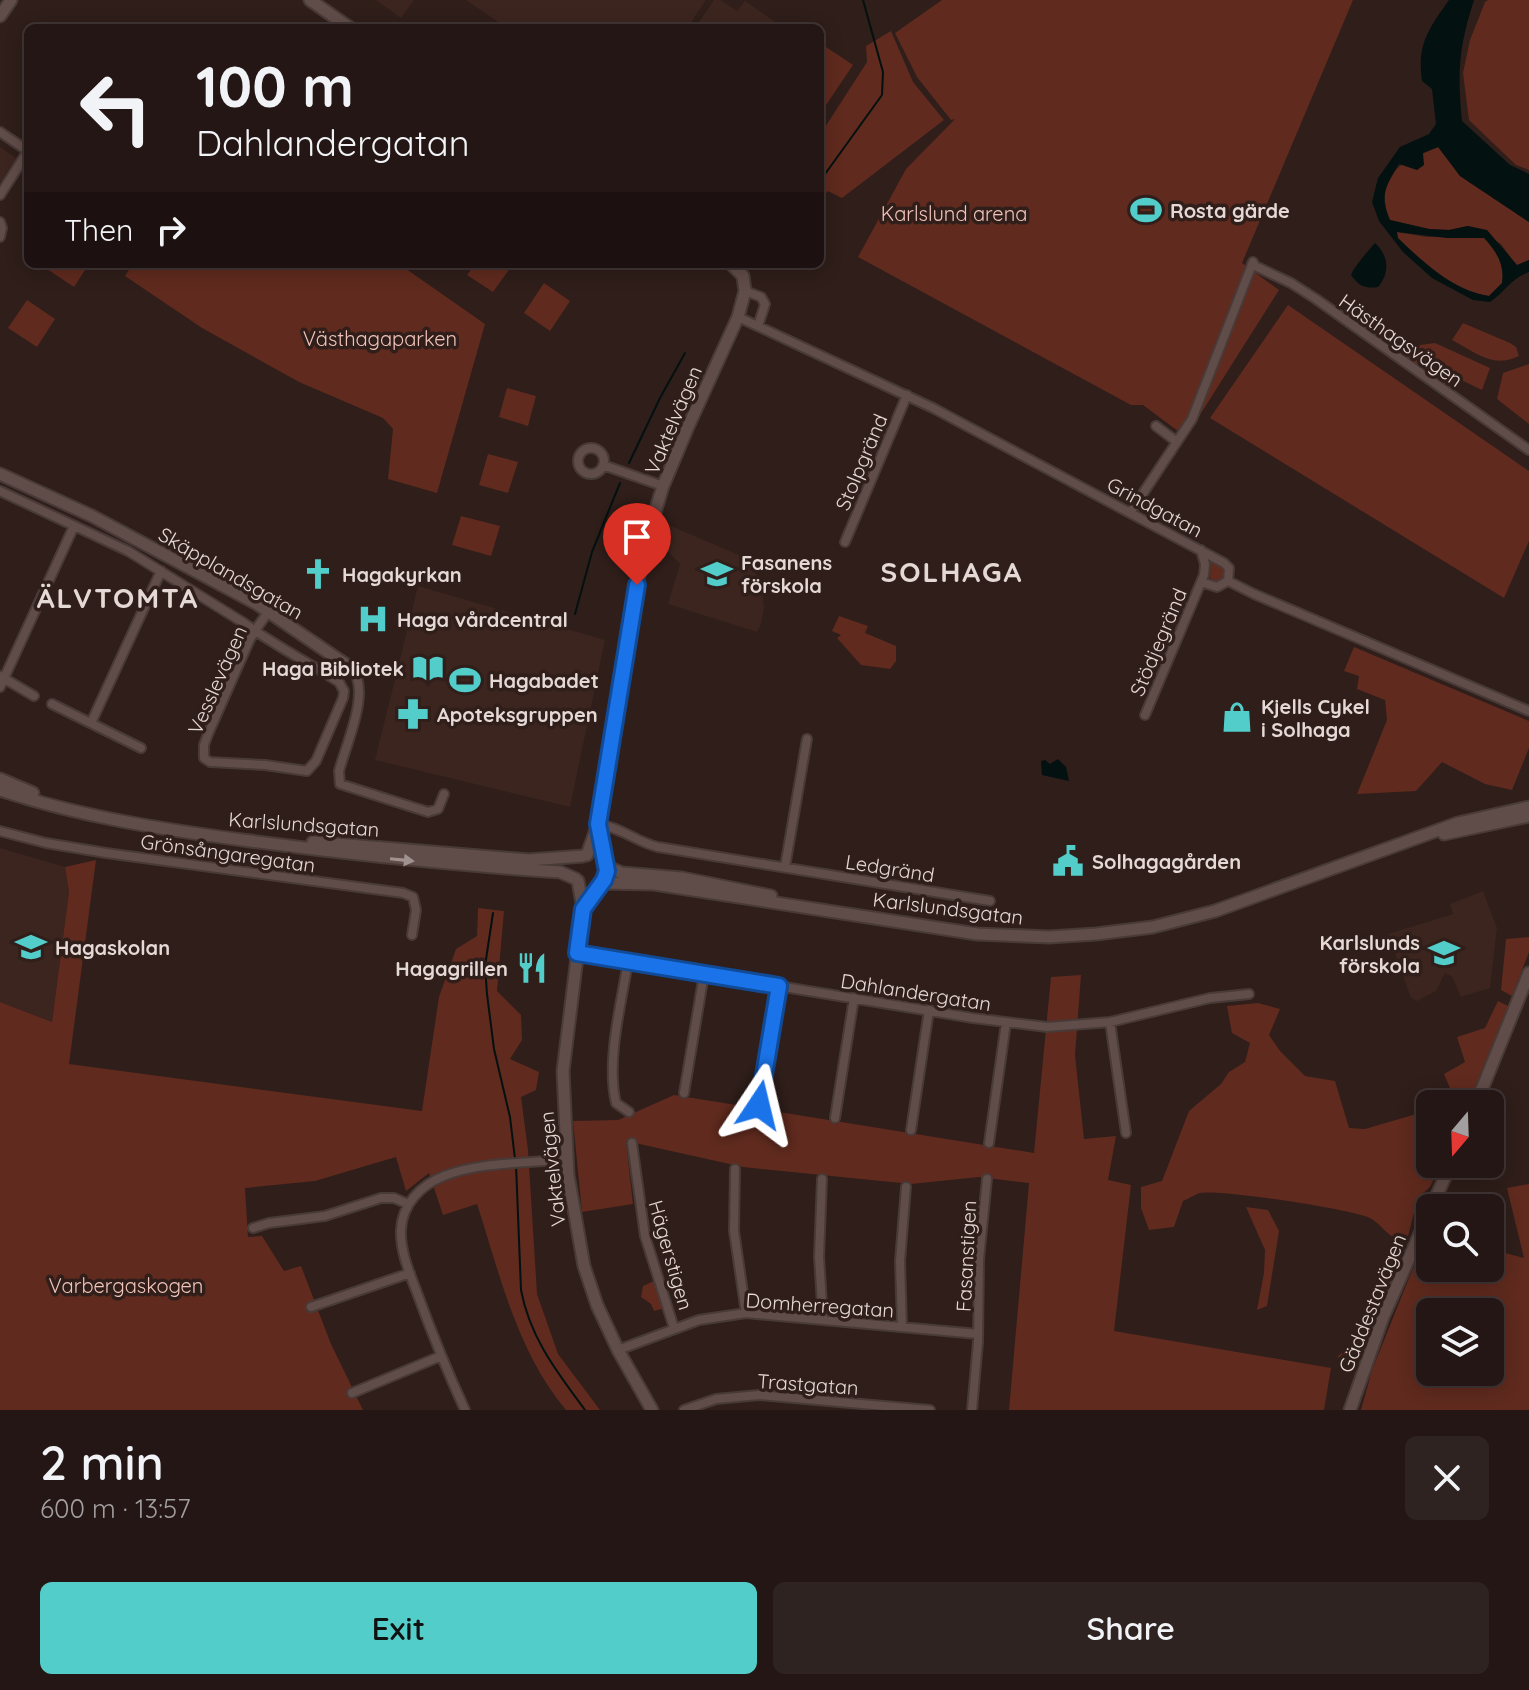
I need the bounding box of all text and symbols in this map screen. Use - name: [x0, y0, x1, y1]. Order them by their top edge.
- text: 100 m: [196, 51, 354, 121]
- icon: left: [64, 56, 168, 160]
- text: Dahlandergatan: [196, 120, 469, 165]
- sports icon: Rosta gärde: [1129, 193, 1163, 227]
- place label: Rosta gärde: [1170, 198, 1290, 223]
- park label: Karlslund arena: [881, 201, 1027, 226]
- icon: right: [149, 208, 193, 252]
- text: Then: [64, 211, 133, 249]
- street label: Hästhagsvägen: [1334, 288, 1468, 392]
- park label: Västhagaparken: [303, 326, 457, 351]
- street label: Vaktelvägen: [639, 362, 707, 478]
- street label: Stolpgränd: [829, 410, 893, 514]
- street label: Grindgatan: [1103, 471, 1207, 543]
- pin: [603, 503, 671, 585]
- icon: arrive: [615, 515, 659, 559]
- street label: Skäpplandsgatan: [154, 521, 308, 625]
- place label: Fasanens förskola: [741, 550, 832, 598]
- district label: SOLHAGA: [881, 554, 1023, 589]
- church icon: Hagakyrkan: [301, 557, 335, 591]
- school or university icon: Fasanens förskola: [700, 557, 734, 591]
- place label: Hagakyrkan: [342, 562, 462, 587]
- district label: ÄLVTOMTA: [37, 580, 199, 615]
- street label: Stödjegränd: [1124, 584, 1192, 700]
- hospital icon: Haga vårdcentral: [356, 602, 390, 636]
- place label: Haga vårdcentral: [397, 607, 568, 632]
- street label: Vesslevägen: [182, 622, 252, 738]
- library icon: Haga Bibliotek: [411, 651, 445, 685]
- place label: Haga Bibliotek: [262, 656, 404, 681]
- sports icon: Hagabadet: [448, 663, 482, 697]
- place label: Hagabadet: [489, 668, 599, 693]
- place label: Kjells Cykel i Solhaga: [1261, 694, 1370, 742]
- pharmacy icon: Apoteksgruppen: [396, 697, 430, 731]
- shop icon: Kjells Cykel i Solhaga: [1220, 700, 1254, 734]
- place label: Apoteksgruppen: [437, 702, 598, 727]
- street label: Karlslundsgatan: [228, 806, 380, 842]
- street label: Grönsångaregatan: [139, 828, 317, 878]
- public building icon: Solhagagården: [1051, 844, 1085, 878]
- street label: Ledgränd: [844, 849, 936, 887]
- place label: Solhagagården: [1092, 849, 1241, 874]
- one-way arrow: [390, 854, 415, 867]
- street label: Karlslundsgatan: [871, 886, 1025, 930]
- school or university icon: Hagaskolan: [14, 930, 48, 964]
- place label: Karlslunds förskola: [1319, 930, 1420, 978]
- place label: Hagaskolan: [55, 935, 170, 960]
- school or university icon: Karlslunds förskola: [1427, 936, 1461, 970]
- restaurant icon: Hagagrillen: [515, 951, 549, 985]
- place label: Hagagrillen: [395, 956, 508, 981]
- street label: Dahlandergatan: [839, 968, 993, 1016]
- position arrow: [717, 1063, 801, 1147]
- north arrow: [1416, 1090, 1504, 1178]
- map controls: [1416, 1090, 1504, 1386]
- street label: Vaktelvägen: [534, 1110, 570, 1228]
- button: search: [1416, 1194, 1504, 1282]
- street label: Hägerstigen: [643, 1197, 699, 1313]
- street label: Fasanstigen: [951, 1200, 981, 1312]
- street label: Gäddestavägen: [1333, 1230, 1411, 1376]
- park label: Varbergaskogen: [49, 1273, 203, 1298]
- street label: Domherregatan: [745, 1287, 895, 1323]
- button: layers: [1416, 1298, 1504, 1386]
- street label: Trastgatan: [757, 1368, 859, 1400]
- text: 2 min: [40, 1432, 164, 1492]
- button: close: [1405, 1436, 1489, 1520]
- text: 600 m · 13:57: [40, 1492, 191, 1525]
- button: Exit: [40, 1582, 757, 1674]
- button: Share: [773, 1582, 1489, 1674]

